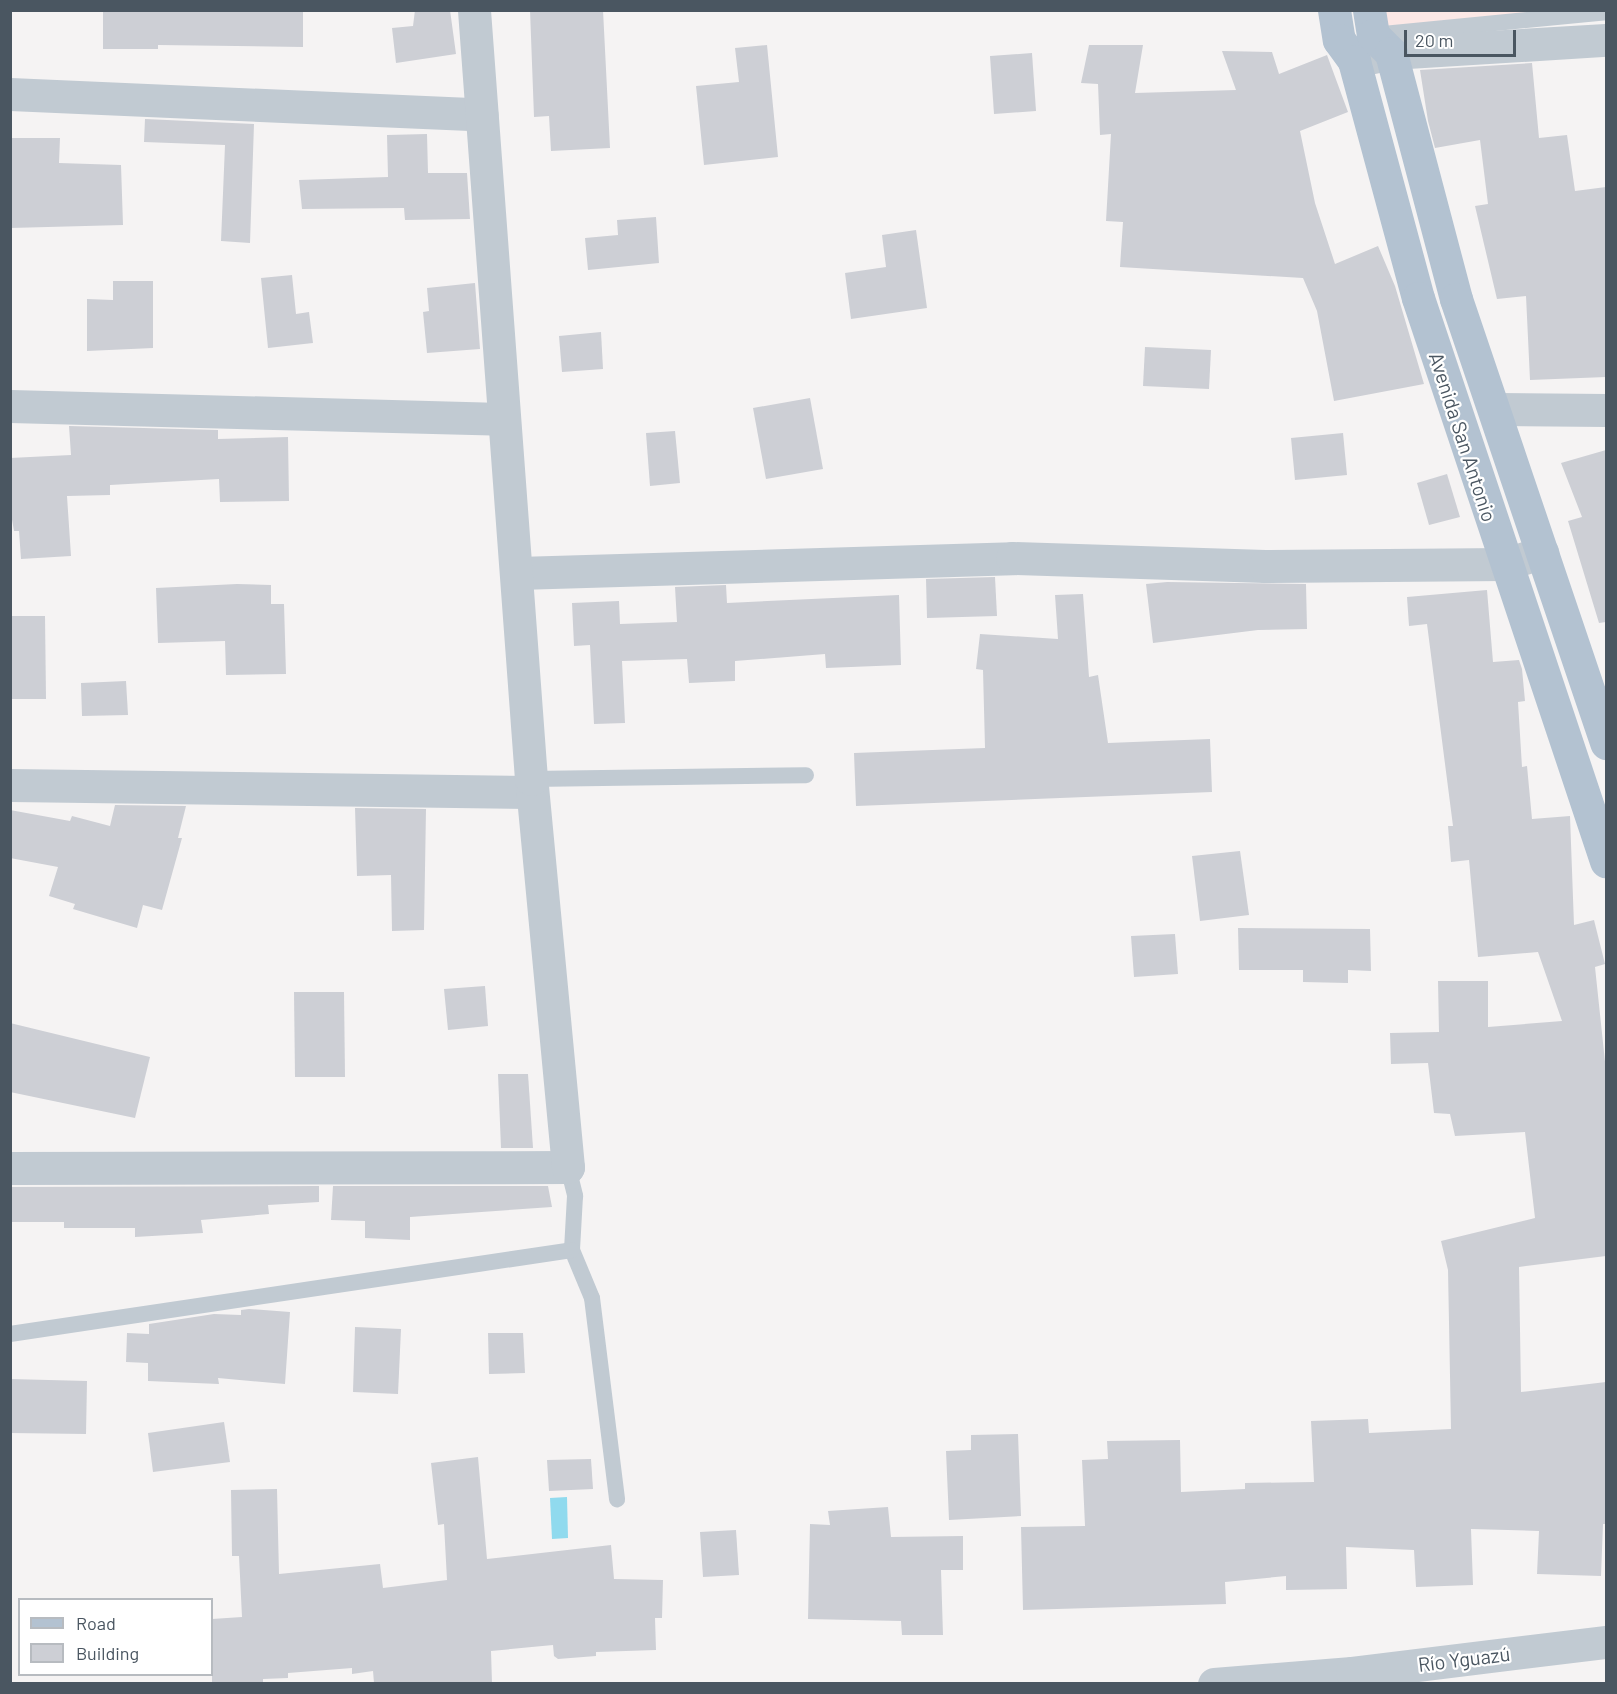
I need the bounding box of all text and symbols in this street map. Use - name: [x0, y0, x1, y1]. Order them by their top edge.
- scale bar: [1407, 18, 1520, 56]
- text: 20 m: [1415, 29, 1453, 51]
- street label: Avenida San Antonio: [1424, 349, 1502, 525]
- legend: [18, 1598, 213, 1676]
- text: Road: [76, 1612, 116, 1634]
- street label: Río Yguazú: [1417, 1641, 1511, 1677]
- text: Building: [76, 1642, 139, 1664]

